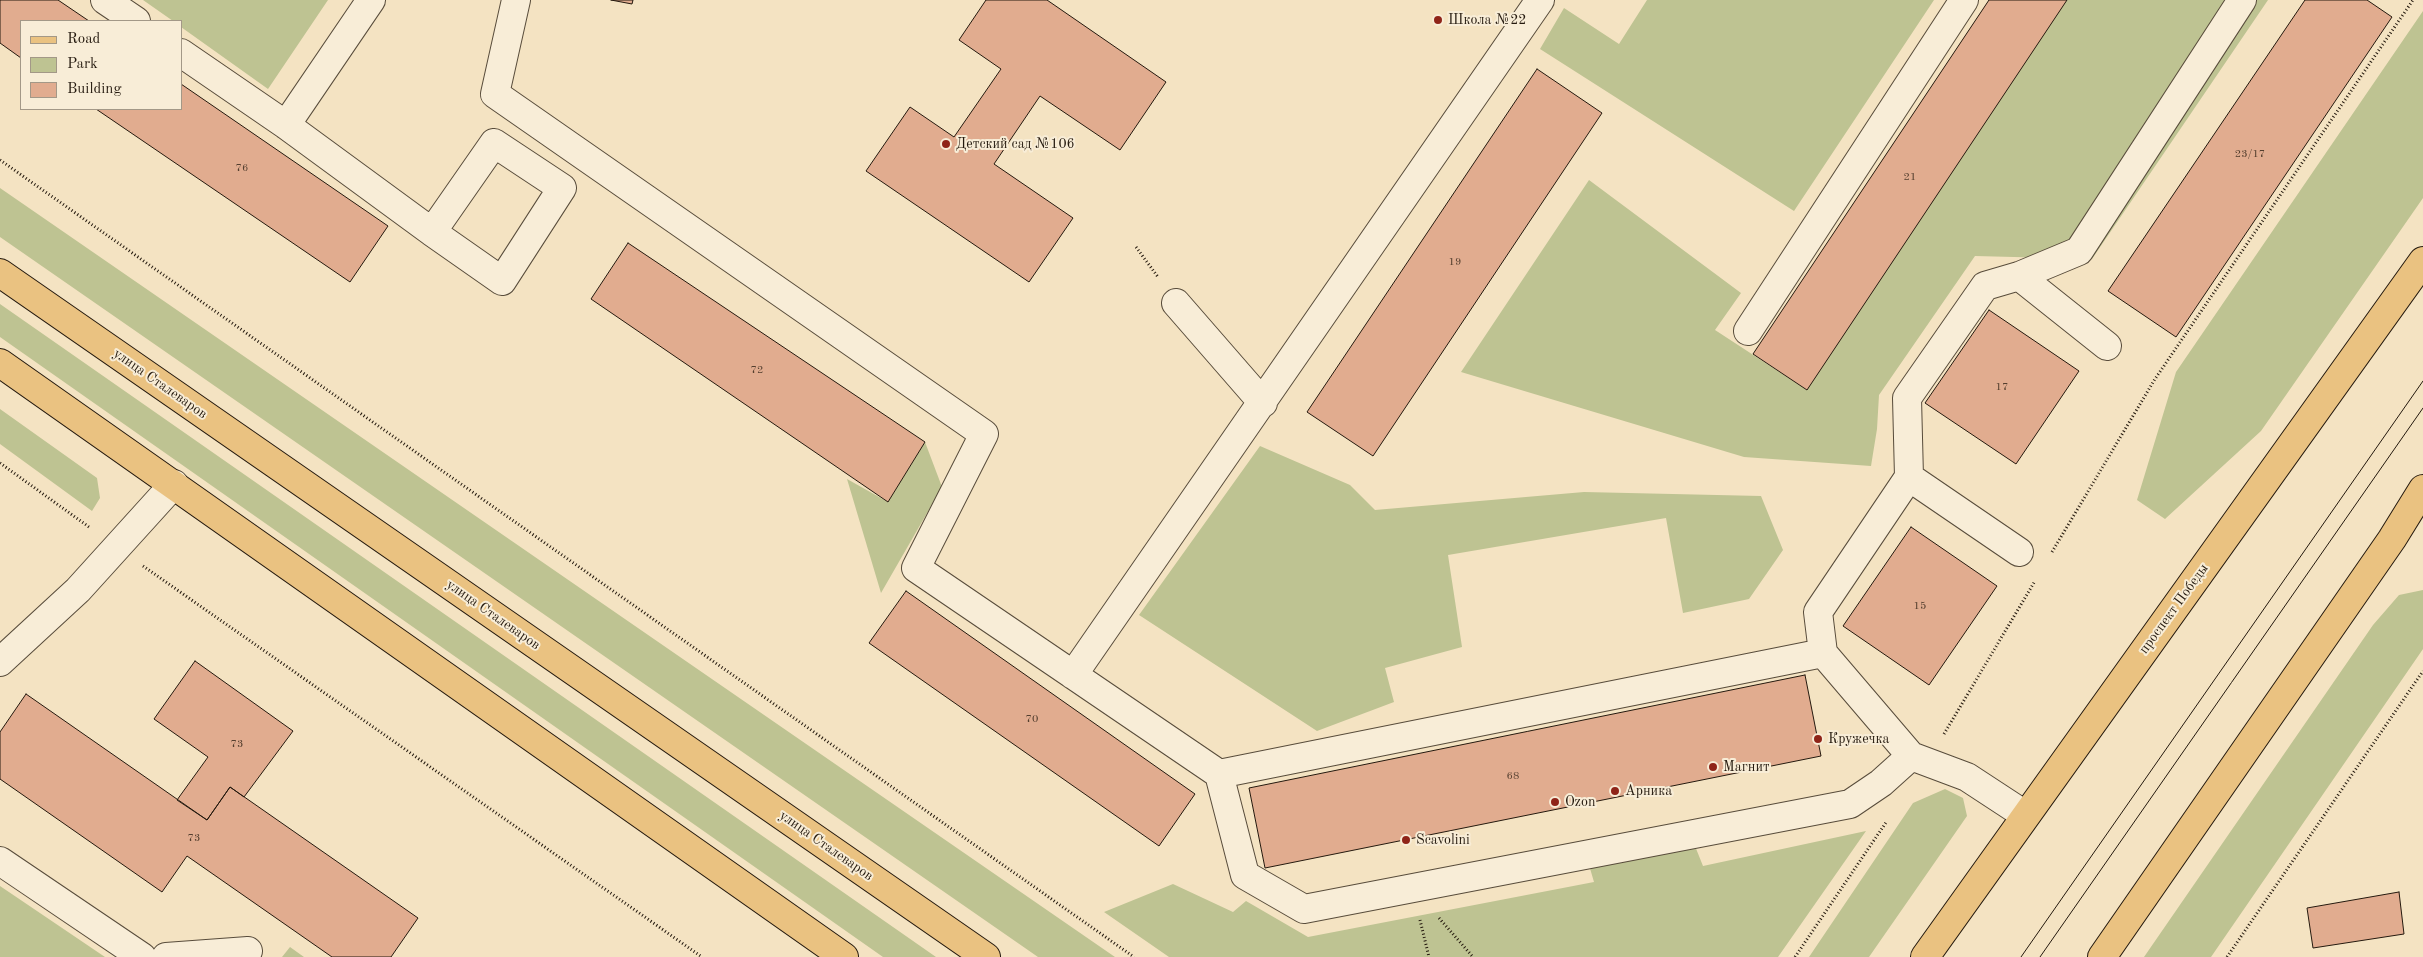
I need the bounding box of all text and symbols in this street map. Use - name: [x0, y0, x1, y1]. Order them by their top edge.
- place label: Школа №22: [1448, 12, 1526, 28]
- marker: Школа №22: [1432, 14, 1444, 26]
- legend: [20, 20, 182, 110]
- text: Road: [67, 32, 100, 47]
- text: Park: [67, 57, 98, 72]
- text: Building: [67, 82, 122, 97]
- place label: Детский сад №106: [956, 136, 1075, 152]
- marker: Детский сад №106: [940, 138, 952, 150]
- house number: 23/17: [2235, 147, 2265, 161]
- house number: 76: [236, 161, 248, 175]
- house number: 21: [1904, 170, 1916, 184]
- house number: 19: [1449, 255, 1461, 269]
- street label: улица Сталеваров: [110, 345, 210, 423]
- house number: 72: [751, 363, 763, 377]
- house number: 17: [1996, 380, 2008, 394]
- street label: проспект Победы: [2136, 561, 2212, 657]
- street label: улица Сталеваров: [443, 576, 543, 654]
- house number: 15: [1914, 599, 1926, 613]
- house number: 70: [1026, 712, 1038, 726]
- place label: Кружечка: [1828, 731, 1890, 747]
- marker: Кружечка: [1812, 733, 1824, 745]
- house number: 73: [231, 737, 243, 751]
- place label: Магнит: [1723, 759, 1770, 775]
- marker: Магнит: [1707, 761, 1719, 773]
- house number: 68: [1507, 769, 1519, 783]
- place label: Арника: [1625, 783, 1672, 799]
- marker: Арника: [1609, 785, 1621, 797]
- place label: Ozon: [1565, 794, 1595, 810]
- marker: Ozon: [1549, 796, 1561, 808]
- street label: улица Сталеваров: [776, 807, 876, 885]
- house number: 73: [188, 831, 200, 845]
- place label: Scavolini: [1416, 832, 1470, 848]
- marker: Scavolini: [1400, 834, 1412, 846]

